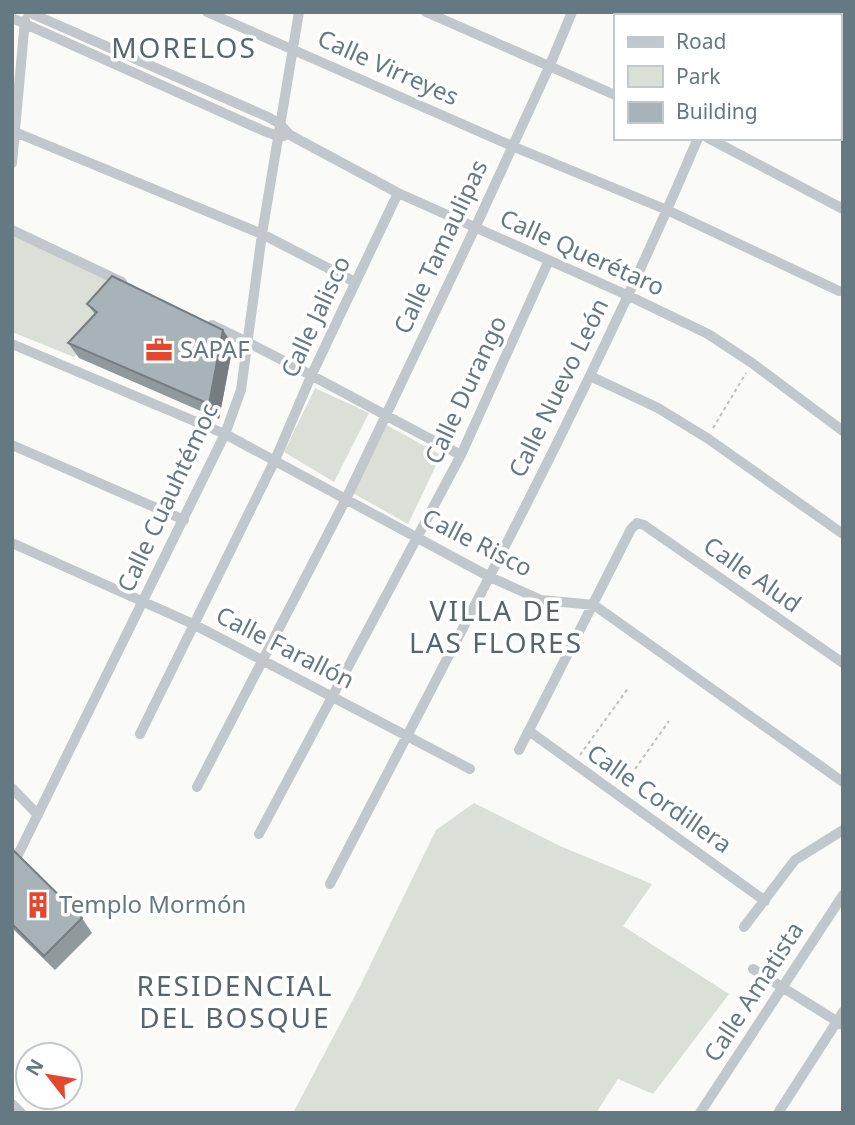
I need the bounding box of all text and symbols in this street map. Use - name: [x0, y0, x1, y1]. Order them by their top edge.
- legend: [614, 14, 841, 140]
- street label: Calle Virreyes: [313, 21, 464, 112]
- text: Road: [676, 27, 726, 55]
- district label: MORELOS: [111, 28, 257, 66]
- text: Park: [676, 62, 721, 90]
- text: Building: [676, 97, 758, 125]
- street label: Calle Tamaulipas: [385, 154, 494, 339]
- street label: Calle Querétaro: [495, 201, 670, 303]
- street label: Calle Jalisco: [272, 250, 357, 383]
- street label: Calle Nuevo León: [500, 292, 615, 482]
- street label: Calle Durango: [416, 310, 513, 469]
- place label: SAPAF: [180, 332, 250, 365]
- office icon: SAPAF: [144, 335, 174, 365]
- street label: Calle Cuauhtémoc: [108, 398, 225, 597]
- street label: Calle Risco: [417, 500, 538, 583]
- street label: Calle Alud: [698, 528, 808, 619]
- district label: VILLA DE LAS FLORES: [409, 591, 583, 661]
- street label: Calle Farallón: [211, 598, 361, 696]
- street label: Calle Cordillera: [581, 736, 739, 860]
- place label: Templo Mormón: [59, 887, 246, 920]
- building icon: Templo Mormón: [23, 890, 53, 920]
- street label: Calle Amatista: [695, 915, 810, 1067]
- district label: RESIDENCIAL DEL BOSQUE: [137, 966, 333, 1036]
- north arrow: [14, 1041, 84, 1111]
- text: N: [19, 1054, 50, 1081]

